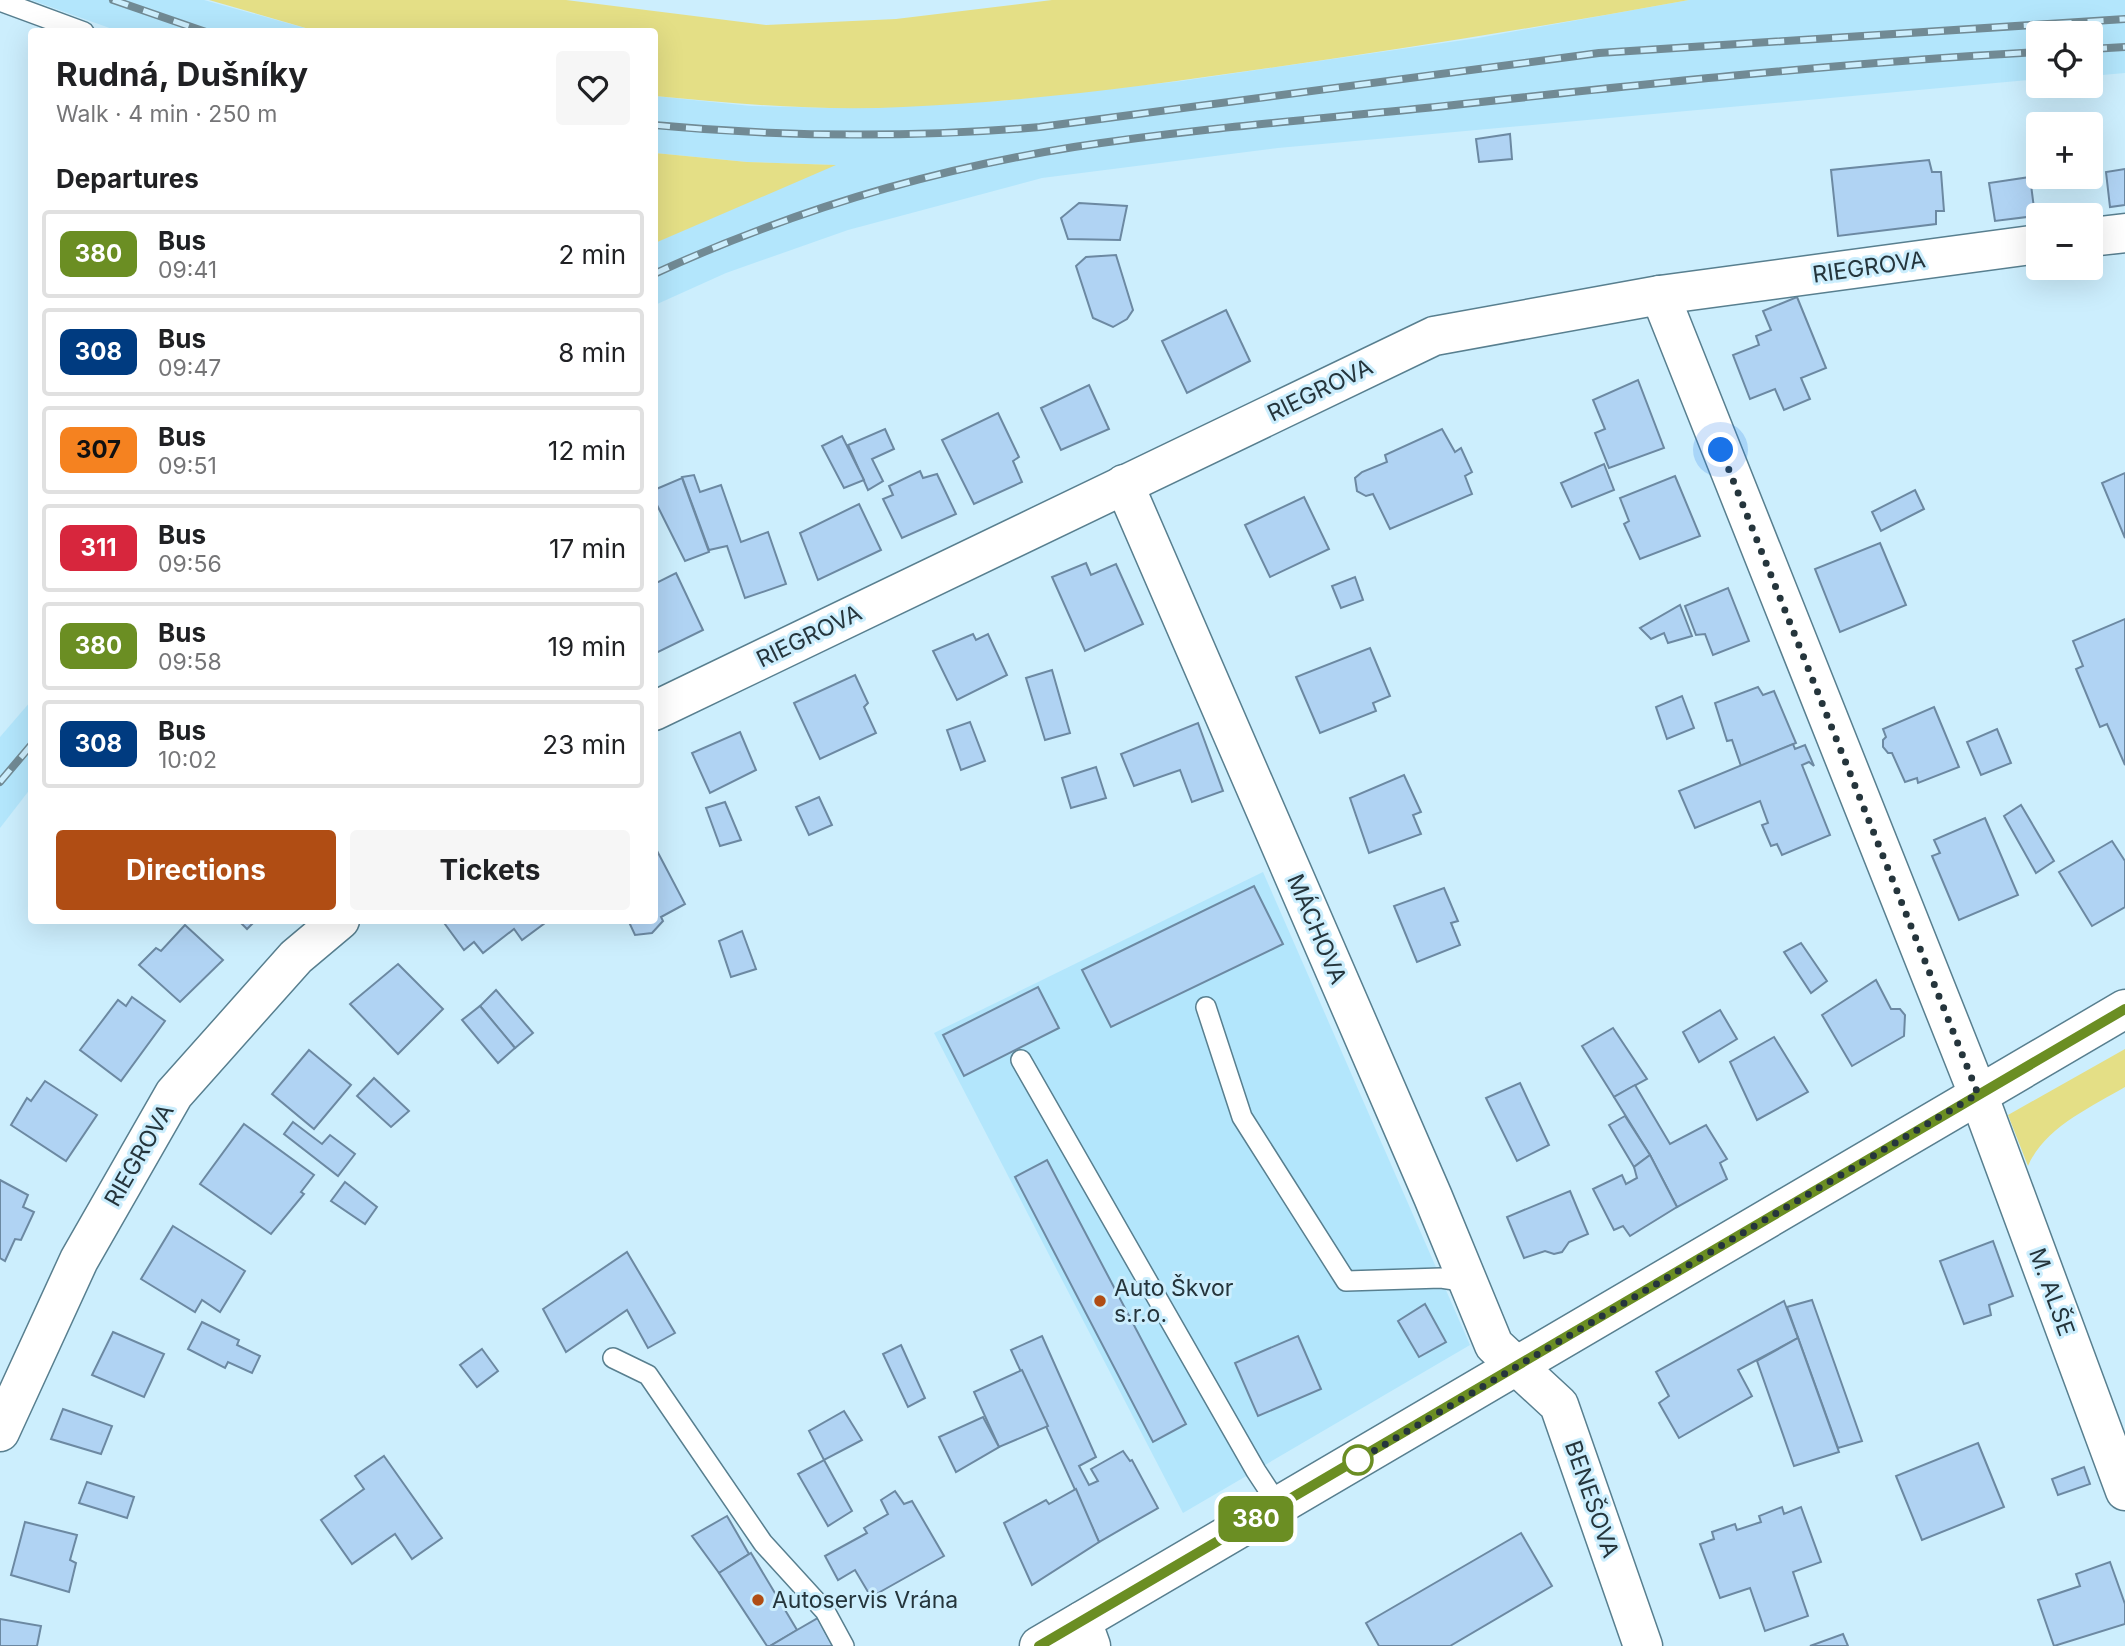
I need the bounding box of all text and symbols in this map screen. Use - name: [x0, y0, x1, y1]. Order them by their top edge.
- map controls: [2026, 21, 2103, 280]
- button: locate: [2026, 21, 2103, 98]
- button: heart: [556, 51, 630, 125]
- text: Rudná, Dušníky: [56, 54, 308, 94]
- text: Walk · 4 min · 250 m: [56, 100, 278, 128]
- button: +: [2026, 112, 2103, 189]
- text: Departures: [56, 163, 199, 194]
- button: −: [2026, 203, 2103, 280]
- text: Bus: [158, 225, 206, 256]
- text: 380: [75, 239, 122, 268]
- text: 2 min: [558, 239, 626, 270]
- street label: RIEGROVA: [1811, 245, 1927, 289]
- text: 09:41: [158, 256, 217, 284]
- text: Bus: [158, 323, 206, 354]
- text: 308: [75, 337, 122, 366]
- text: 8 min: [558, 337, 626, 368]
- street label: RIEGROVA: [1263, 352, 1377, 428]
- text: 09:47: [158, 354, 221, 382]
- text: Bus: [158, 421, 206, 452]
- your location: [1703, 432, 1738, 467]
- text: 307: [76, 435, 121, 464]
- text: 12 min: [548, 435, 626, 466]
- text: 09:51: [158, 452, 217, 480]
- text: Bus: [158, 519, 206, 550]
- text: 311: [80, 533, 117, 562]
- text: 17 min: [549, 533, 626, 564]
- text: 09:56: [158, 550, 222, 578]
- street label: RIEGROVA: [752, 598, 866, 674]
- text: Bus: [158, 617, 206, 648]
- text: 380: [75, 631, 122, 660]
- text: 19 min: [548, 631, 626, 662]
- text: 09:58: [158, 648, 222, 676]
- text: Bus: [158, 715, 206, 746]
- text: 308: [75, 729, 122, 758]
- text: 23 min: [542, 729, 626, 760]
- text: 10:02: [158, 746, 217, 774]
- button: Directions: [56, 830, 336, 910]
- button: Tickets: [350, 830, 630, 910]
- street label: MÁCHOVA: [1281, 870, 1353, 988]
- street label: RIEGROVA: [98, 1099, 180, 1211]
- street label: M. ALŠE: [2023, 1244, 2081, 1340]
- place label: Auto Škvor s.r.o.: [1114, 1274, 1234, 1328]
- marker: Auto Škvor s.r.o.: [1092, 1293, 1108, 1309]
- street label: BENEŠOVA: [1559, 1437, 1625, 1561]
- unlabelled marker: [1343, 1445, 1373, 1475]
- line badge: 380: [1216, 1496, 1296, 1542]
- text: 380: [1232, 1504, 1280, 1533]
- place label: Autoservis Vrána: [772, 1586, 958, 1614]
- marker: Autoservis Vrána: [750, 1592, 766, 1608]

